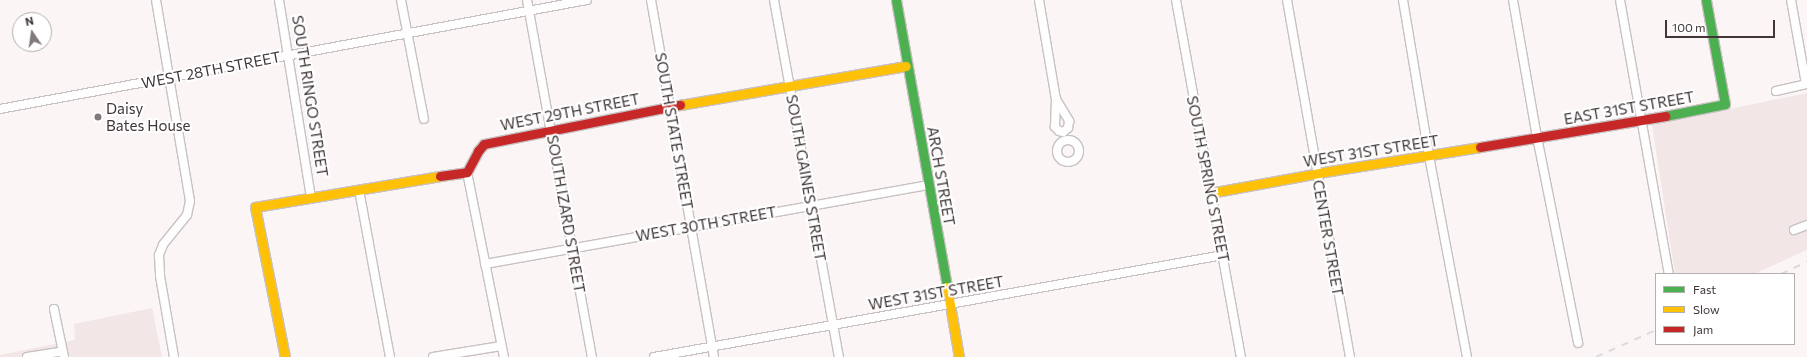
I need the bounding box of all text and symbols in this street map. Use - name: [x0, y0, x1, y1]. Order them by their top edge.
- north arrow: [12, 12, 52, 52]
- scale bar: [1667, 12, 1777, 38]
- text: N: [24, 14, 35, 28]
- street label: SOUTH RINGO STREET: [288, 14, 332, 178]
- text: 100 m: [1672, 20, 1706, 34]
- street label: WEST 28TH STREET: [140, 48, 282, 92]
- street label: SOUTH STATE STREET: [651, 51, 697, 211]
- street label: EAST 31ST STREET: [1562, 88, 1696, 128]
- street label: WEST 29TH STREET: [499, 90, 641, 134]
- street label: SOUTH GAINES STREET: [782, 93, 830, 263]
- street label: SOUTH SPRING STREET: [1183, 94, 1233, 264]
- place label: Daisy Bates House: [106, 99, 190, 134]
- marker: Daisy Bates House: [93, 112, 103, 122]
- street label: ARCH STREET: [923, 125, 959, 227]
- street label: WEST 31ST STREET: [1302, 131, 1440, 171]
- street label: SOUTH IZARD STREET: [543, 134, 589, 294]
- street label: CENTER STREET: [1309, 179, 1347, 297]
- street label: WEST 30TH STREET: [634, 203, 778, 245]
- street label: WEST 31ST STREET: [867, 272, 1005, 314]
- legend: [1655, 273, 1795, 345]
- text: Fast: [1693, 282, 1716, 296]
- text: Slow: [1693, 302, 1720, 316]
- text: Jam: [1693, 322, 1713, 336]

